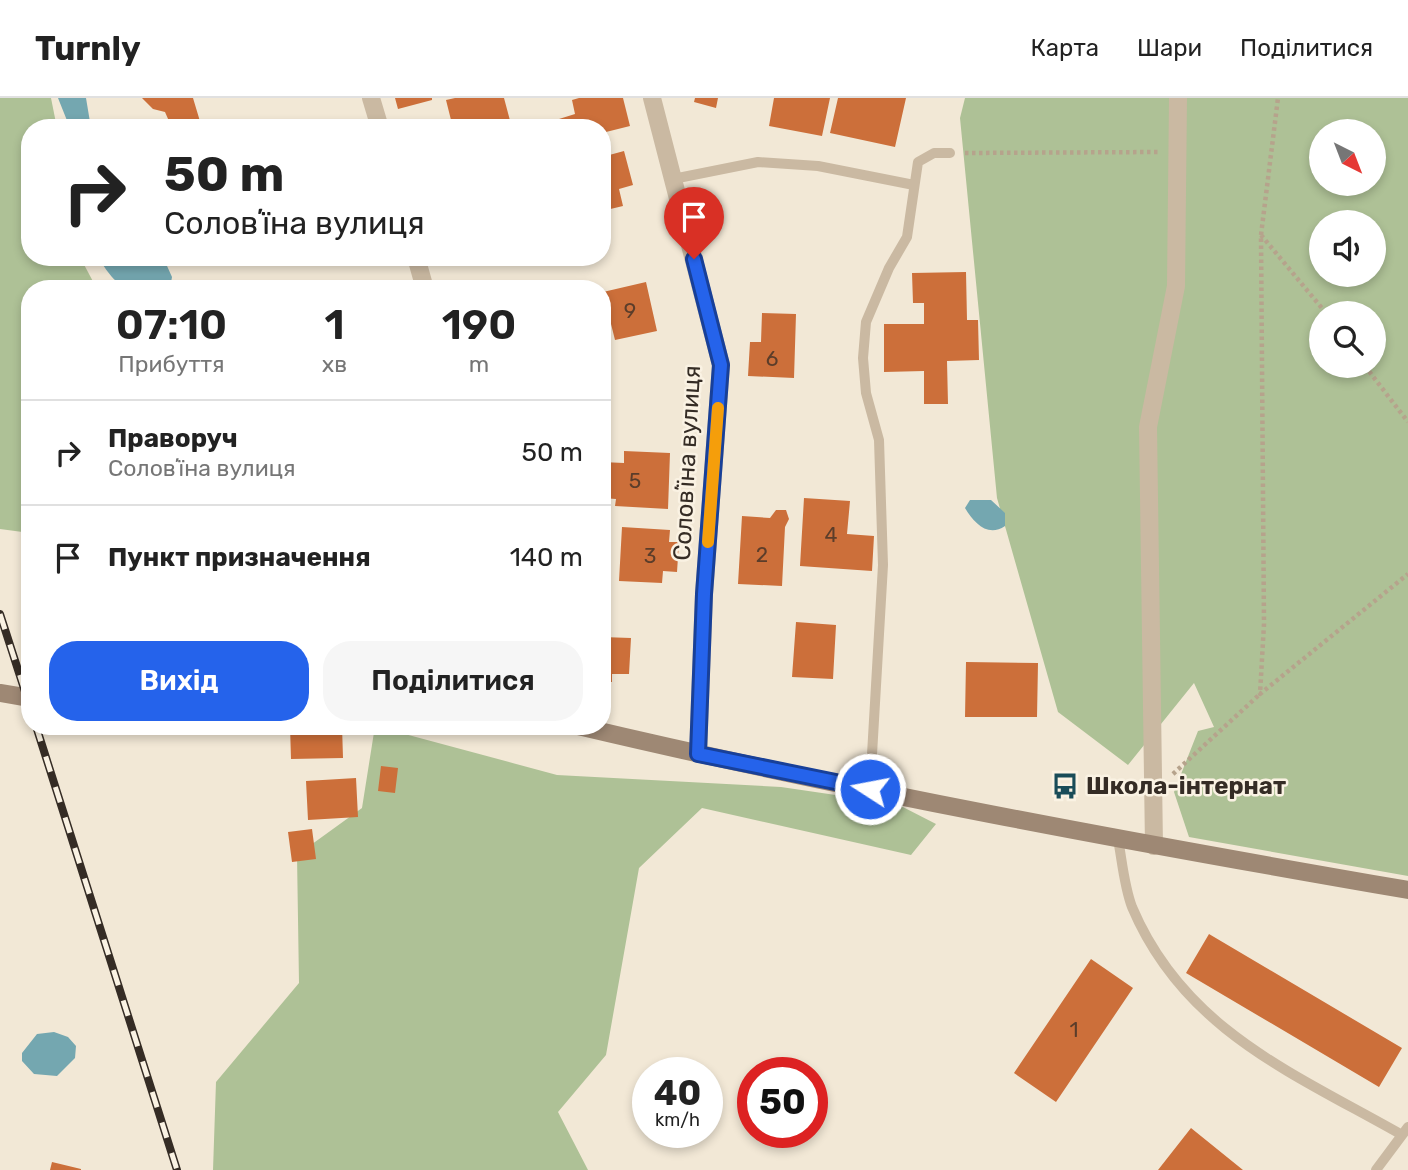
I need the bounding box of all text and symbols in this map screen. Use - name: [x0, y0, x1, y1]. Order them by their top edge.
- text: Turnly: [35, 29, 141, 68]
- text: Карта: [1030, 34, 1099, 62]
- text: Шари: [1137, 34, 1202, 62]
- text: Поділитися: [1240, 34, 1373, 62]
- north arrow: [1309, 119, 1386, 196]
- map controls: [1309, 119, 1386, 378]
- text: 50 m: [164, 145, 284, 203]
- icon: right: [49, 147, 140, 238]
- pin: [664, 187, 724, 259]
- icon: arrive: [675, 198, 713, 236]
- text: Соловʼїна вулиця: [164, 204, 425, 242]
- button: sound: [1309, 210, 1386, 287]
- house number: 9: [624, 298, 636, 323]
- text: 07:10: [116, 300, 227, 350]
- text: 1: [324, 300, 345, 350]
- text: 190: [442, 300, 516, 350]
- button: search: [1309, 301, 1386, 378]
- house number: 6: [766, 346, 778, 371]
- text: Прибуття: [118, 350, 225, 378]
- text: хв: [322, 350, 347, 378]
- text: m: [469, 350, 489, 378]
- street label: Соловʼїна вулиця: [668, 365, 706, 561]
- text: Праворуч: [108, 423, 238, 454]
- icon: right: [49, 434, 87, 472]
- text: 50 m: [522, 437, 583, 468]
- text: Соловʼїна вулиця: [108, 454, 295, 482]
- house number: 5: [629, 468, 641, 493]
- house number: 4: [824, 522, 838, 547]
- icon: arrive: [49, 539, 87, 577]
- text: Пункт призначення: [108, 542, 371, 573]
- text: 140 m: [510, 542, 583, 573]
- house number: 2: [756, 542, 768, 567]
- house number: 3: [644, 543, 656, 568]
- button: Вихід: [49, 641, 309, 721]
- button: Поділитися: [323, 641, 583, 721]
- position arrow: [833, 752, 907, 826]
- bus stop icon: Школа-інтернат: [1050, 771, 1080, 801]
- place label: Школа-інтернат: [1086, 772, 1286, 800]
- house number: 1: [1070, 1017, 1079, 1042]
- speed limit sign: 50: [737, 1057, 828, 1148]
- text: 40: [654, 1072, 701, 1114]
- text: km/h: [655, 1109, 700, 1131]

